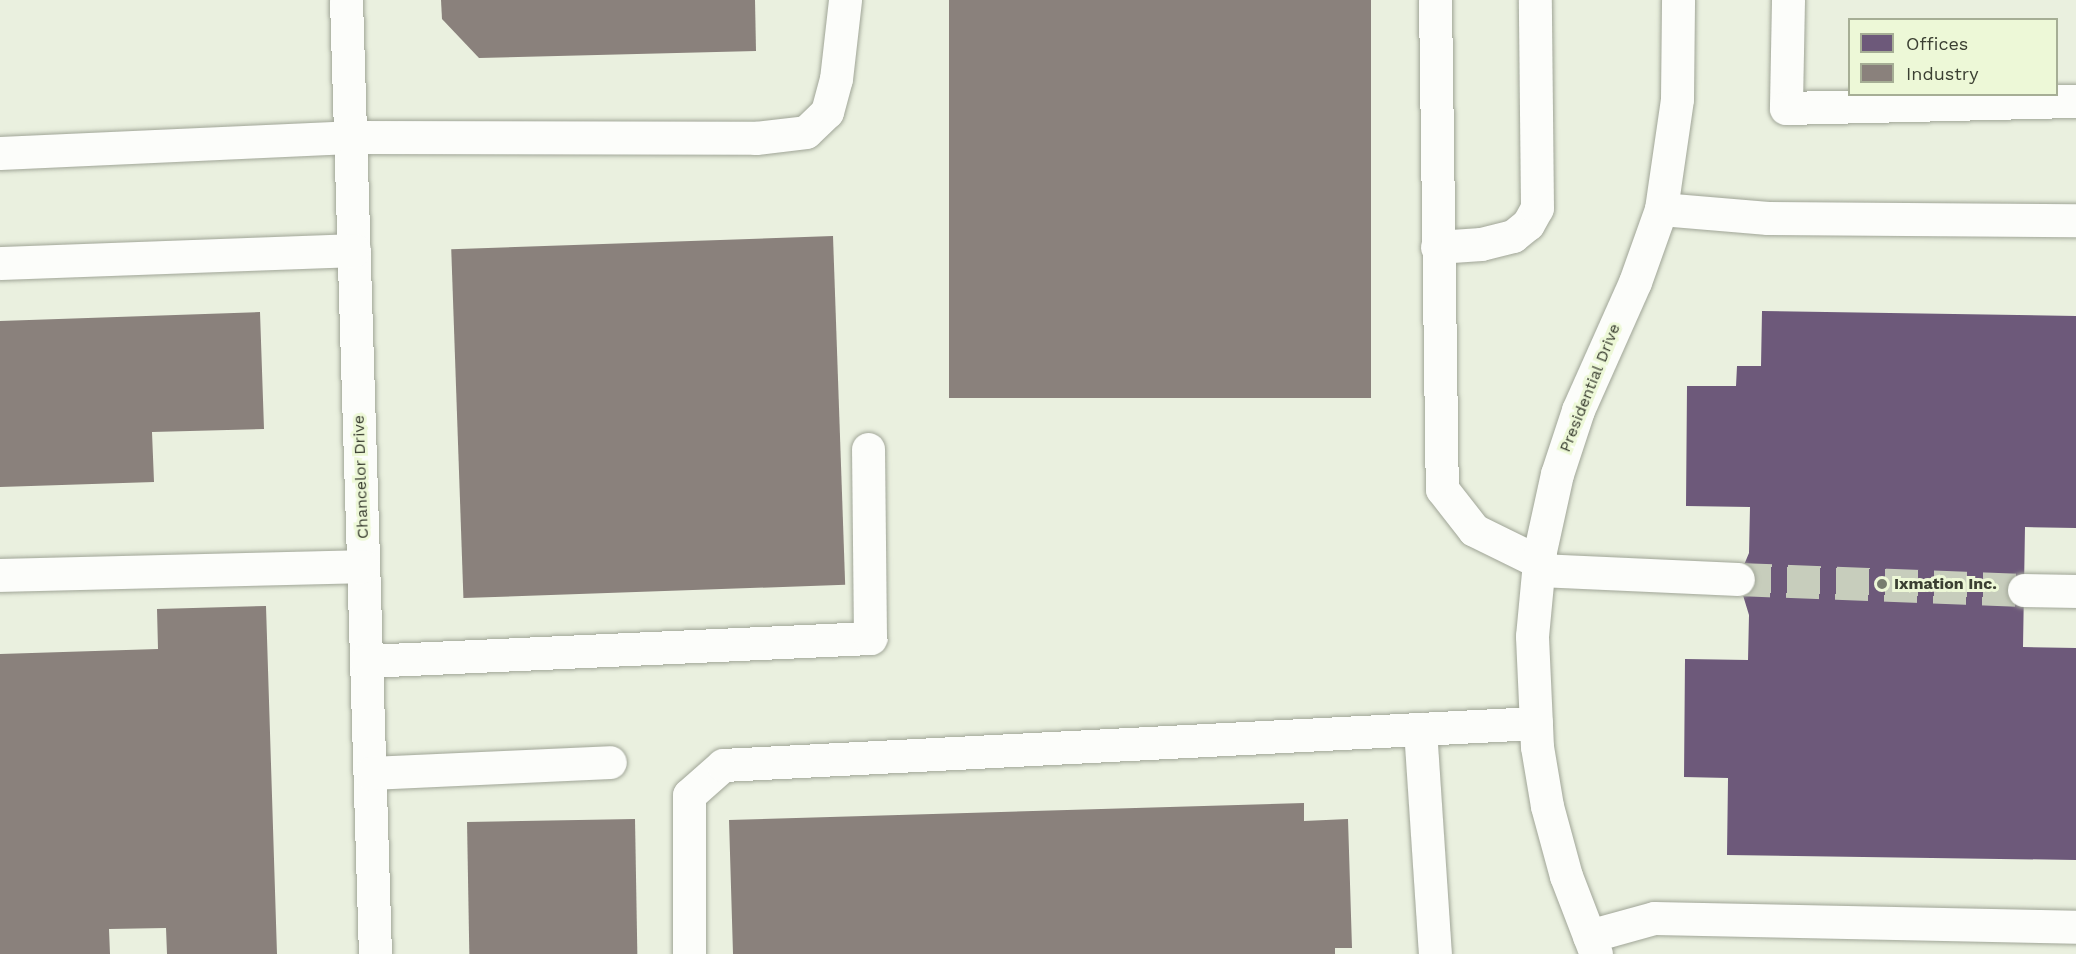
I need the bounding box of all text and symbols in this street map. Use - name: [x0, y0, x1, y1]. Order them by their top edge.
- legend: [1848, 18, 2058, 96]
- text: Offices: [1906, 33, 1968, 54]
- text: Industry: [1906, 63, 1978, 84]
- street label: Presidential Drive: [1555, 321, 1625, 455]
- street label: Chancelor Drive: [349, 415, 373, 539]
- place label: Ixmation Inc.: [1894, 574, 1997, 594]
- marker: Ixmation Inc.: [1875, 577, 1889, 591]

